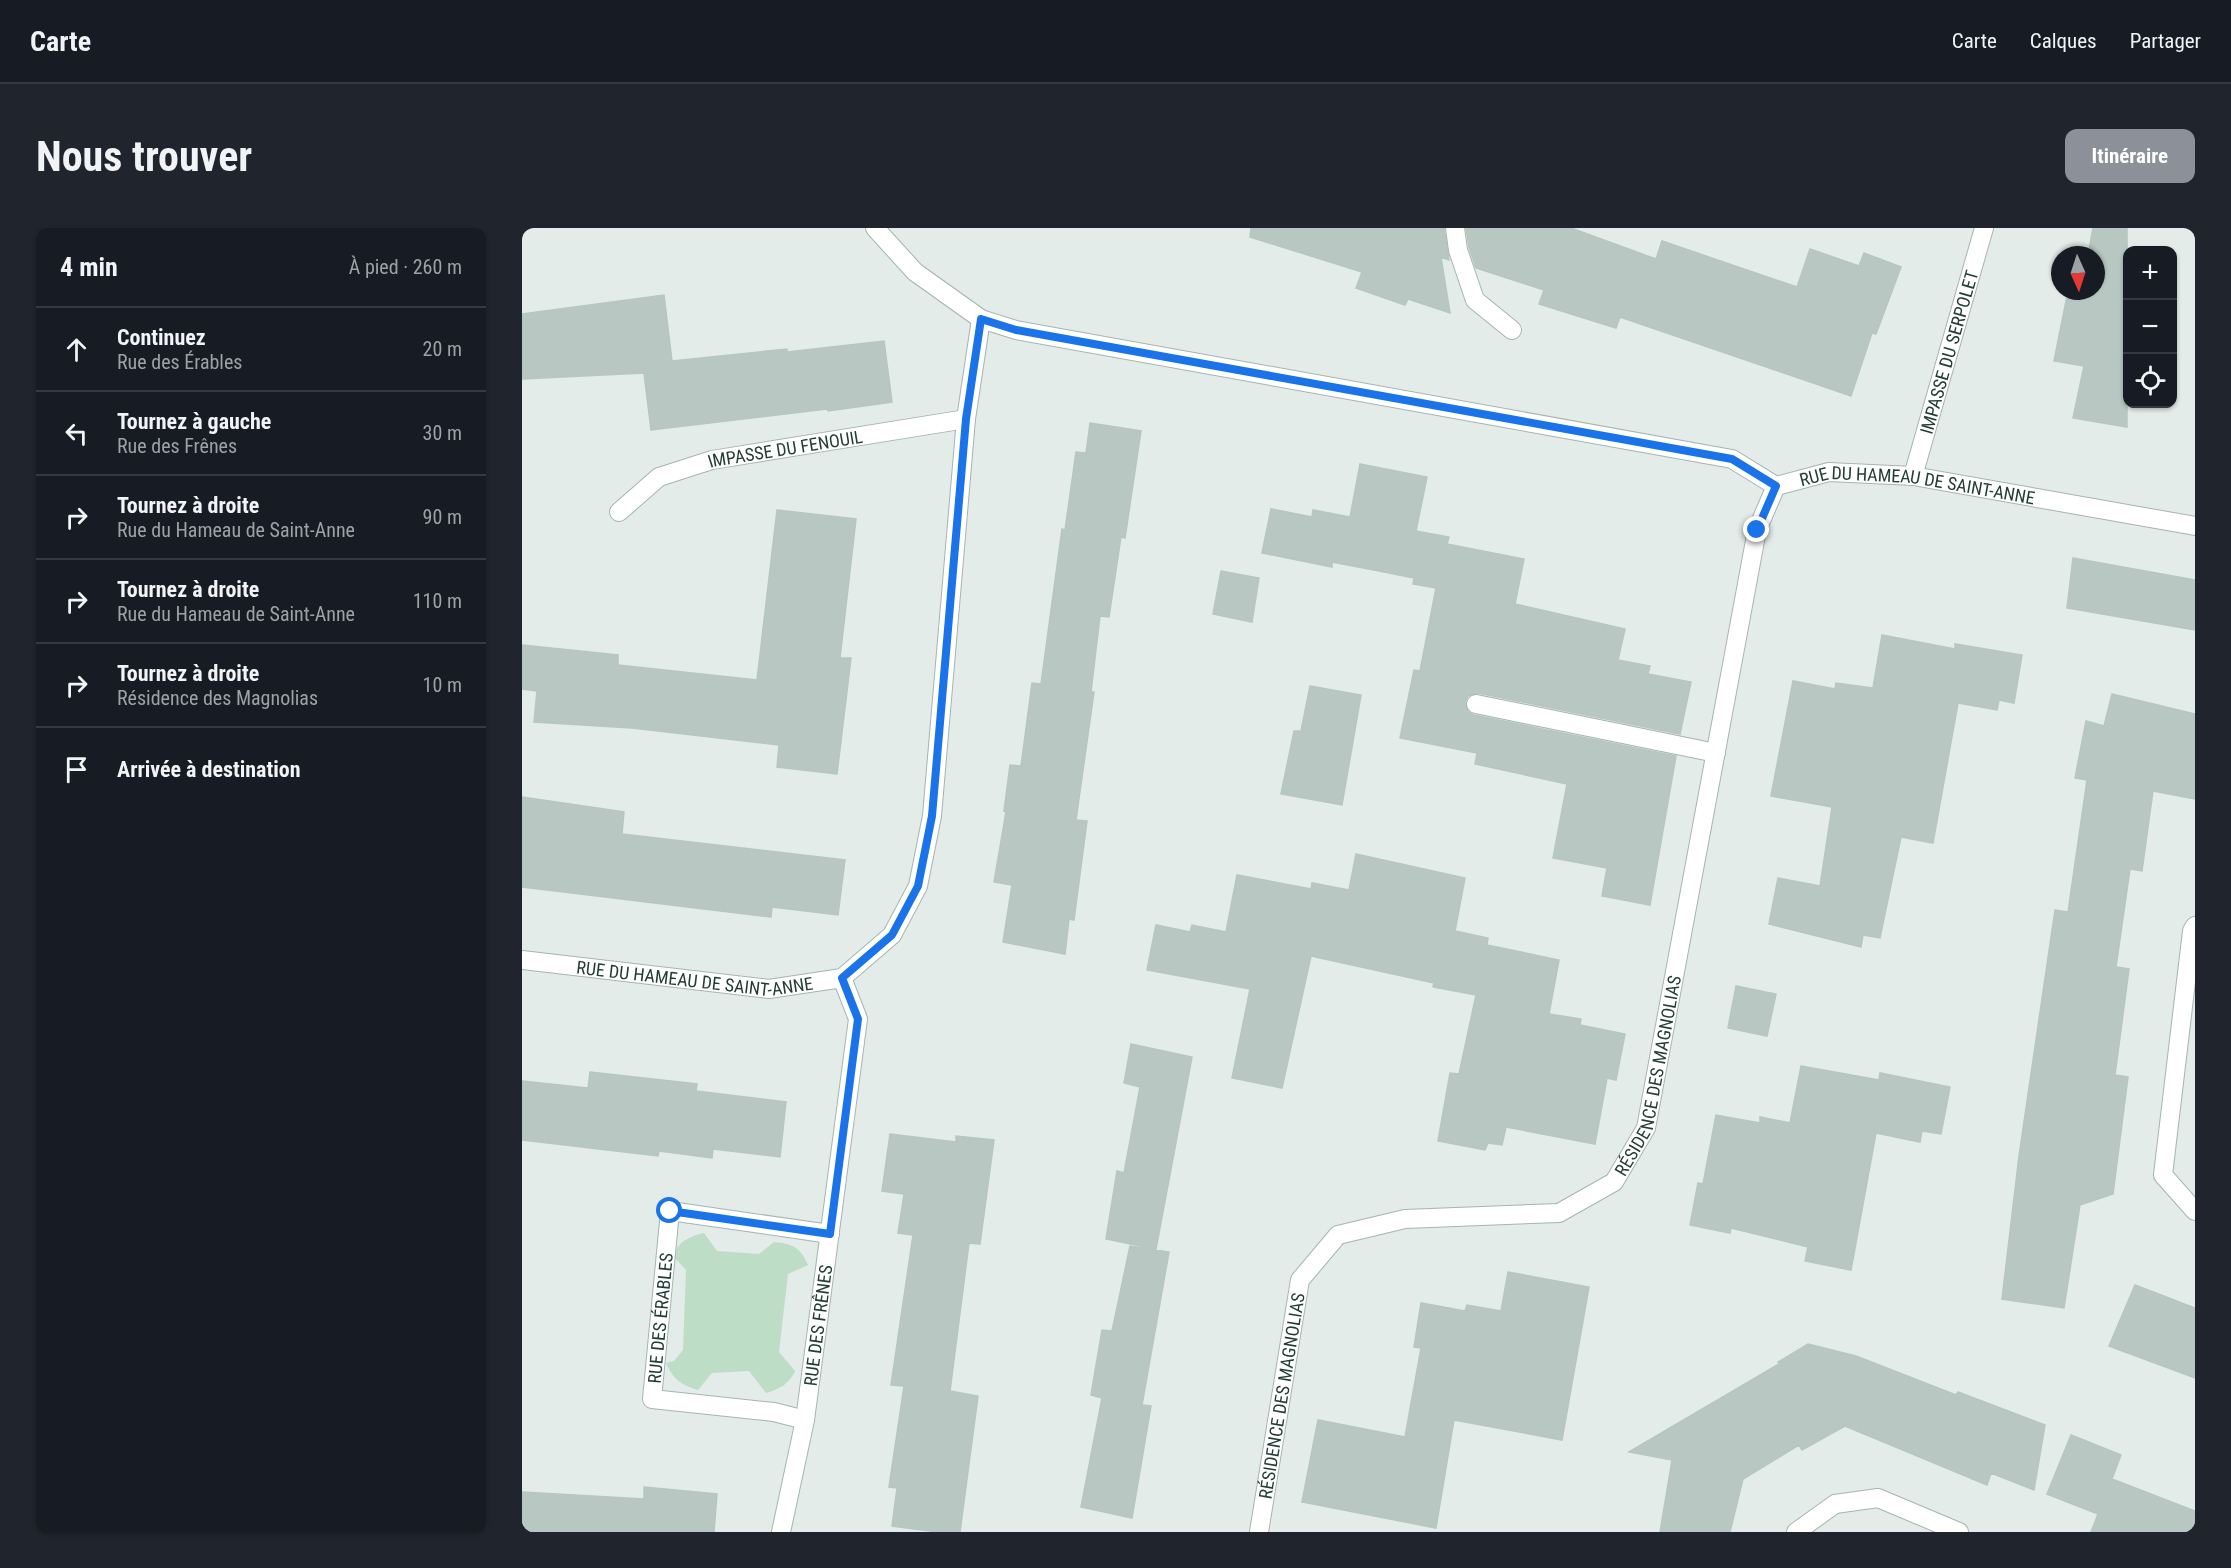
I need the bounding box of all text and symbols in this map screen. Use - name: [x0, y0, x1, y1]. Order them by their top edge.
- text: Carte: [30, 25, 91, 58]
- text: Carte: [1952, 29, 1997, 53]
- text: Calques: [2030, 29, 2097, 53]
- text: Partager: [2130, 29, 2201, 53]
- button: Itinéraire: [2065, 129, 2195, 183]
- text: Nous trouver: [36, 132, 252, 181]
- north arrow: [2051, 246, 2105, 300]
- map controls: [2123, 246, 2177, 408]
- button: +: [2123, 246, 2177, 300]
- text: 4 min: [60, 252, 118, 282]
- text: À pied · 260 m: [349, 255, 462, 279]
- street label: IMPASSE DU SERPOLET: [1915, 268, 1982, 436]
- button: −: [2123, 300, 2177, 354]
- text: Continuez: [117, 325, 206, 350]
- icon: ahead: [60, 333, 93, 366]
- text: 20 m: [423, 337, 462, 361]
- text: Rue des Érables: [117, 350, 242, 374]
- button: locate: [2123, 354, 2177, 408]
- text: Tournez à gauche: [117, 409, 271, 434]
- icon: left: [60, 417, 93, 450]
- text: 30 m: [423, 421, 462, 445]
- street label: IMPASSE DU FENOUIL: [705, 425, 865, 471]
- text: Rue des Frênes: [117, 434, 237, 458]
- street label: RUE DU HAMEAU DE SAINT-ANNE: [1797, 461, 2037, 508]
- text: Tournez à droite: [117, 493, 259, 518]
- icon: right: [60, 501, 93, 534]
- text: 90 m: [423, 505, 462, 529]
- route end: [1743, 516, 1769, 542]
- text: Rue du Hameau de Saint-Anne: [117, 518, 355, 542]
- text: Tournez à droite: [117, 577, 259, 602]
- icon: right: [60, 585, 93, 618]
- text: 110 m: [413, 589, 462, 613]
- text: Rue du Hameau de Saint-Anne: [117, 602, 355, 626]
- text: Tournez à droite: [117, 661, 259, 686]
- icon: right: [60, 669, 93, 702]
- text: 10 m: [423, 673, 462, 697]
- text: Résidence des Magnolias: [117, 686, 318, 710]
- icon: arrive: [60, 753, 93, 786]
- text: Arrivée à destination: [117, 757, 301, 782]
- street label: RUE DU HAMEAU DE SAINT-ANNE: [575, 956, 814, 1000]
- street label: RÉSIDENCE DES MAGNOLIAS: [1610, 974, 1685, 1179]
- route start: [656, 1197, 682, 1223]
- street label: RUE DES ÉRABLES: [643, 1252, 676, 1384]
- street label: RUE DES FRÊNES: [799, 1263, 836, 1387]
- street label: RÉSIDENCE DES MAGNOLIAS: [1254, 1291, 1308, 1500]

